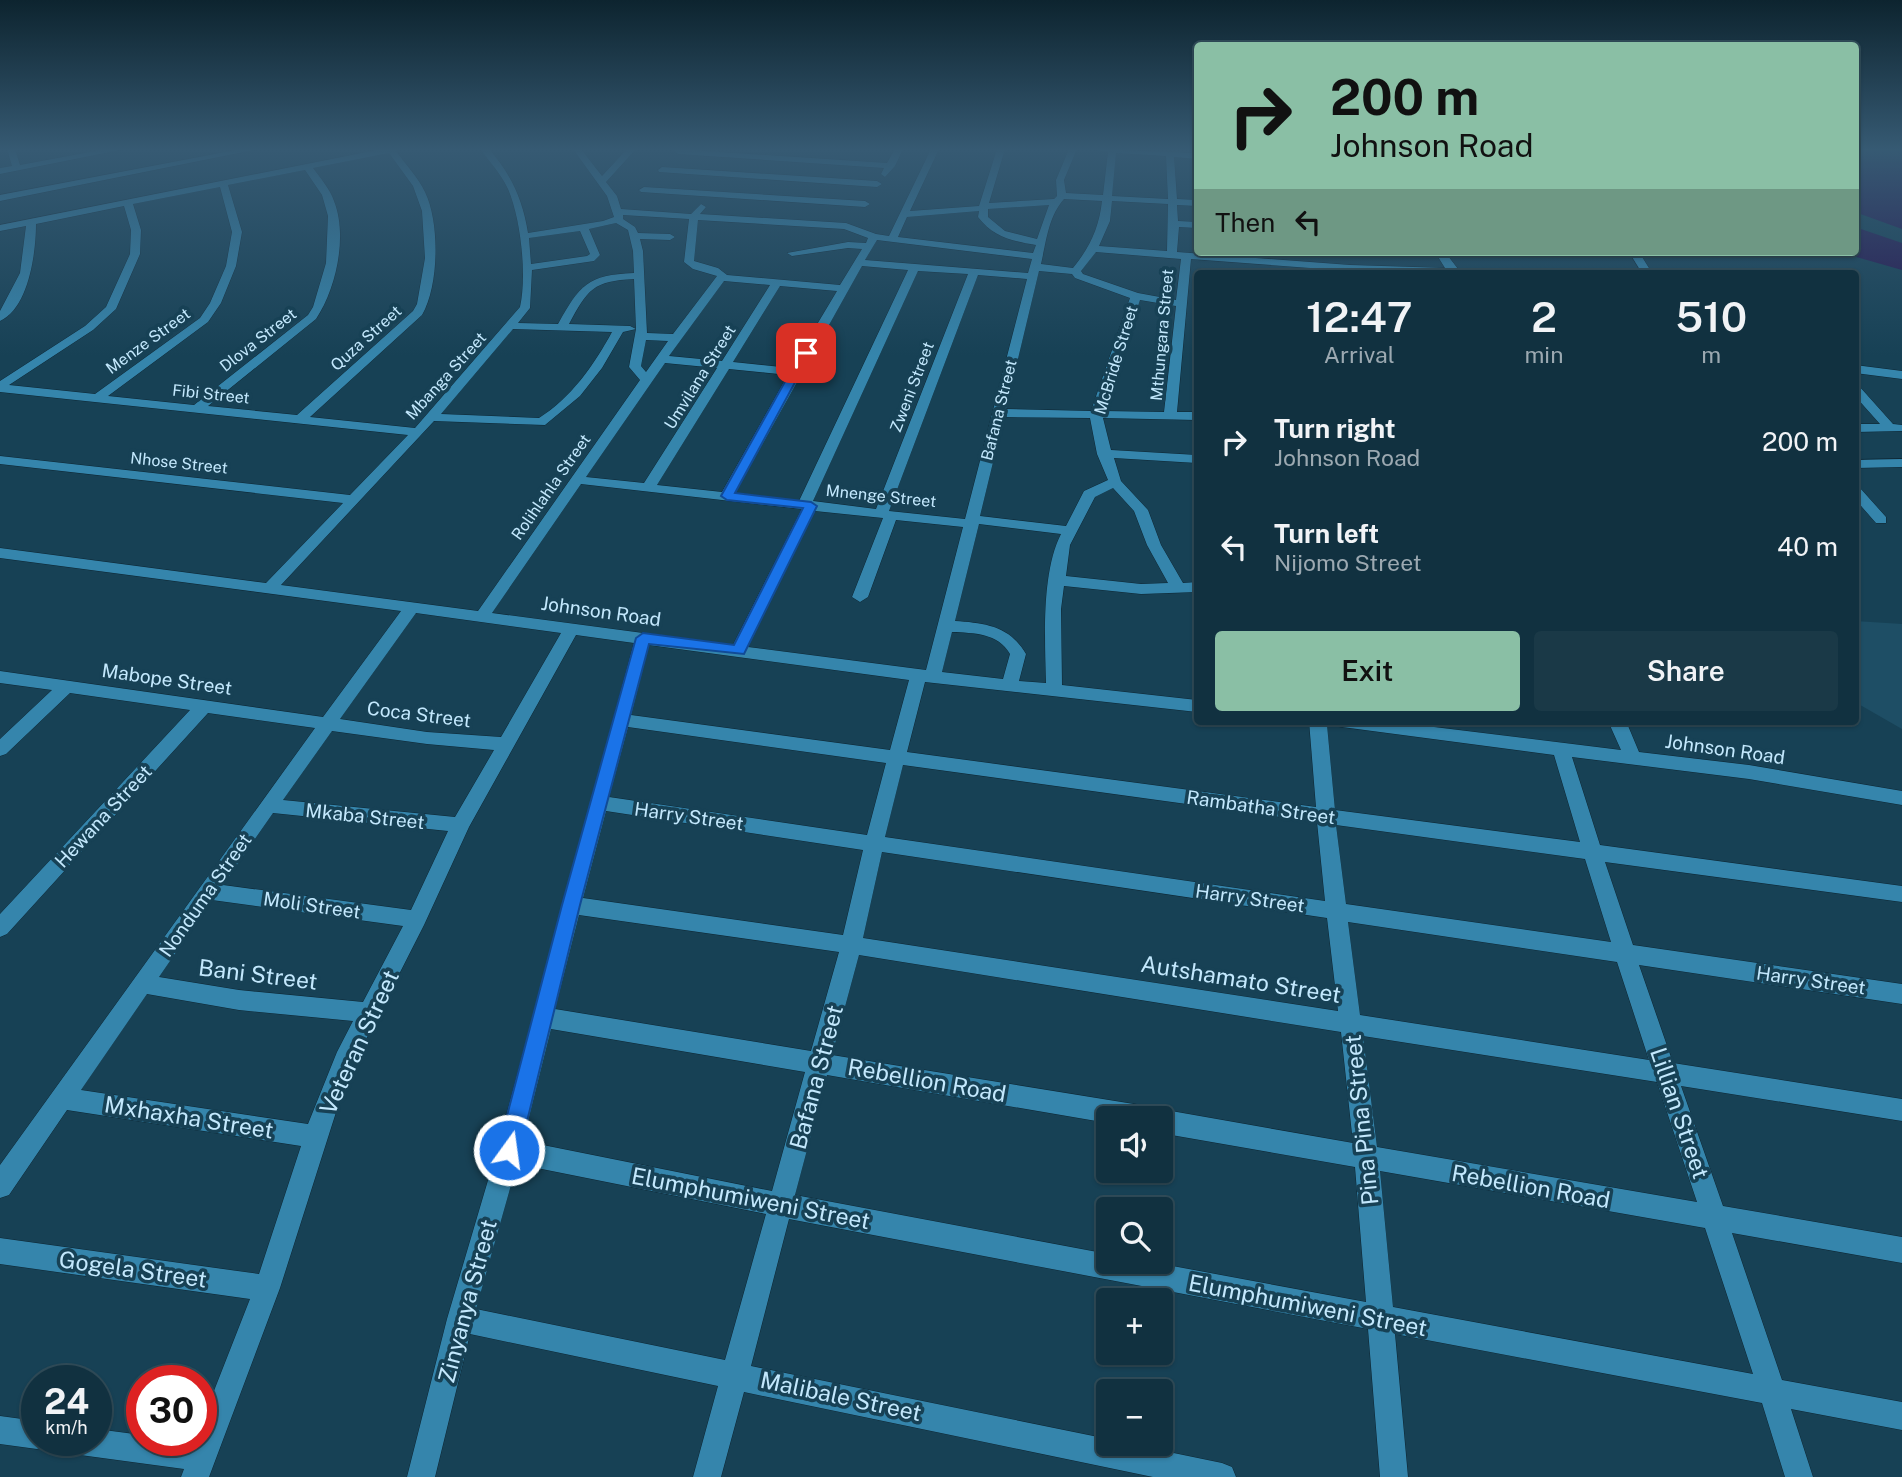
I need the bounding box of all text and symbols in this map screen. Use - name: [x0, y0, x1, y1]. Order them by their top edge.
- text: 200 m: [1330, 68, 1479, 126]
- icon: right: [1215, 70, 1306, 161]
- text: Johnson Road: [1330, 127, 1534, 164]
- icon: left: [1289, 203, 1327, 241]
- text: Then: [1215, 207, 1275, 238]
- street label: Mthungara Street: [1147, 268, 1177, 402]
- text: 12:47: [1306, 292, 1413, 341]
- text: 2: [1531, 292, 1557, 341]
- text: 510: [1675, 292, 1747, 341]
- street label: Quza Street: [327, 301, 405, 375]
- street label: McBride Street: [1090, 303, 1142, 417]
- street label: Menze Street: [102, 304, 194, 378]
- street label: Dlova Street: [216, 304, 300, 376]
- street label: Umvilana Street: [660, 321, 740, 433]
- pin: [776, 323, 836, 383]
- street label: Mbanga Street: [402, 328, 490, 424]
- icon: arrive: [787, 334, 825, 372]
- street label: Zweni Street: [886, 339, 938, 435]
- text: Arrival: [1324, 341, 1395, 368]
- text: min: [1524, 341, 1563, 368]
- text: m: [1701, 341, 1721, 368]
- street label: Bafana Street: [977, 358, 1021, 462]
- street label: Fibi Street: [171, 380, 251, 408]
- text: Turn right: [1274, 413, 1396, 444]
- icon: right: [1215, 423, 1253, 461]
- text: 200 m: [1762, 426, 1838, 457]
- street label: Rolihlahla Street: [507, 430, 595, 544]
- text: Johnson Road: [1274, 444, 1420, 471]
- street label: Nhose Street: [129, 448, 229, 478]
- street label: Mnenge Street: [825, 481, 937, 511]
- text: Turn left: [1274, 518, 1379, 549]
- icon: left: [1215, 528, 1253, 566]
- text: 40 m: [1777, 531, 1838, 562]
- text: Nijomo Street: [1274, 549, 1422, 576]
- street label: Johnson Road: [540, 592, 662, 630]
- button: Exit: [1215, 631, 1520, 711]
- button: Share: [1534, 631, 1838, 711]
- street label: Mabope Street: [100, 659, 234, 699]
- street label: Coca Street: [366, 697, 472, 731]
- street label: Johnson Road: [1664, 730, 1786, 768]
- street label: Hewana Street: [50, 760, 156, 872]
- street label: Rambatha Street: [1185, 786, 1337, 828]
- street label: Harry Street: [633, 797, 745, 835]
- street label: Mkaba Street: [304, 799, 426, 833]
- street label: Nonduma Street: [154, 829, 256, 961]
- street label: Harry Street: [1194, 879, 1306, 917]
- street label: Moli Street: [262, 887, 362, 923]
- street label: Autshamato Street: [1139, 950, 1343, 1008]
- street label: Bani Street: [197, 953, 319, 995]
- street label: Harry Street: [1755, 961, 1867, 999]
- street label: Veteran Street: [314, 966, 404, 1118]
- street label: Bafana Street: [784, 1002, 848, 1152]
- street label: Pina Pina Street: [1339, 1033, 1383, 1207]
- street label: Lillian Street: [1645, 1044, 1715, 1182]
- street label: Rebellion Road: [846, 1053, 1008, 1107]
- street label: Mxhaxha Street: [103, 1090, 275, 1144]
- map controls: [1096, 1106, 1173, 1456]
- button: sound: [1096, 1106, 1173, 1183]
- position arrow: [472, 1113, 546, 1187]
- street label: Rebellion Road: [1450, 1159, 1612, 1213]
- street label: Elumphumiweni Street: [629, 1162, 873, 1234]
- button: search: [1096, 1197, 1173, 1274]
- street label: Zinyanya Street: [432, 1216, 502, 1386]
- street label: Gogela Street: [57, 1245, 209, 1293]
- street label: Elumphumiweni Street: [1186, 1269, 1430, 1341]
- button: +: [1096, 1288, 1173, 1365]
- speed limit sign: 30: [126, 1365, 217, 1456]
- street label: Malibale Street: [758, 1366, 924, 1426]
- button: −: [1096, 1379, 1173, 1456]
- text: 24: [44, 1381, 89, 1422]
- text: km/h: [45, 1417, 88, 1438]

